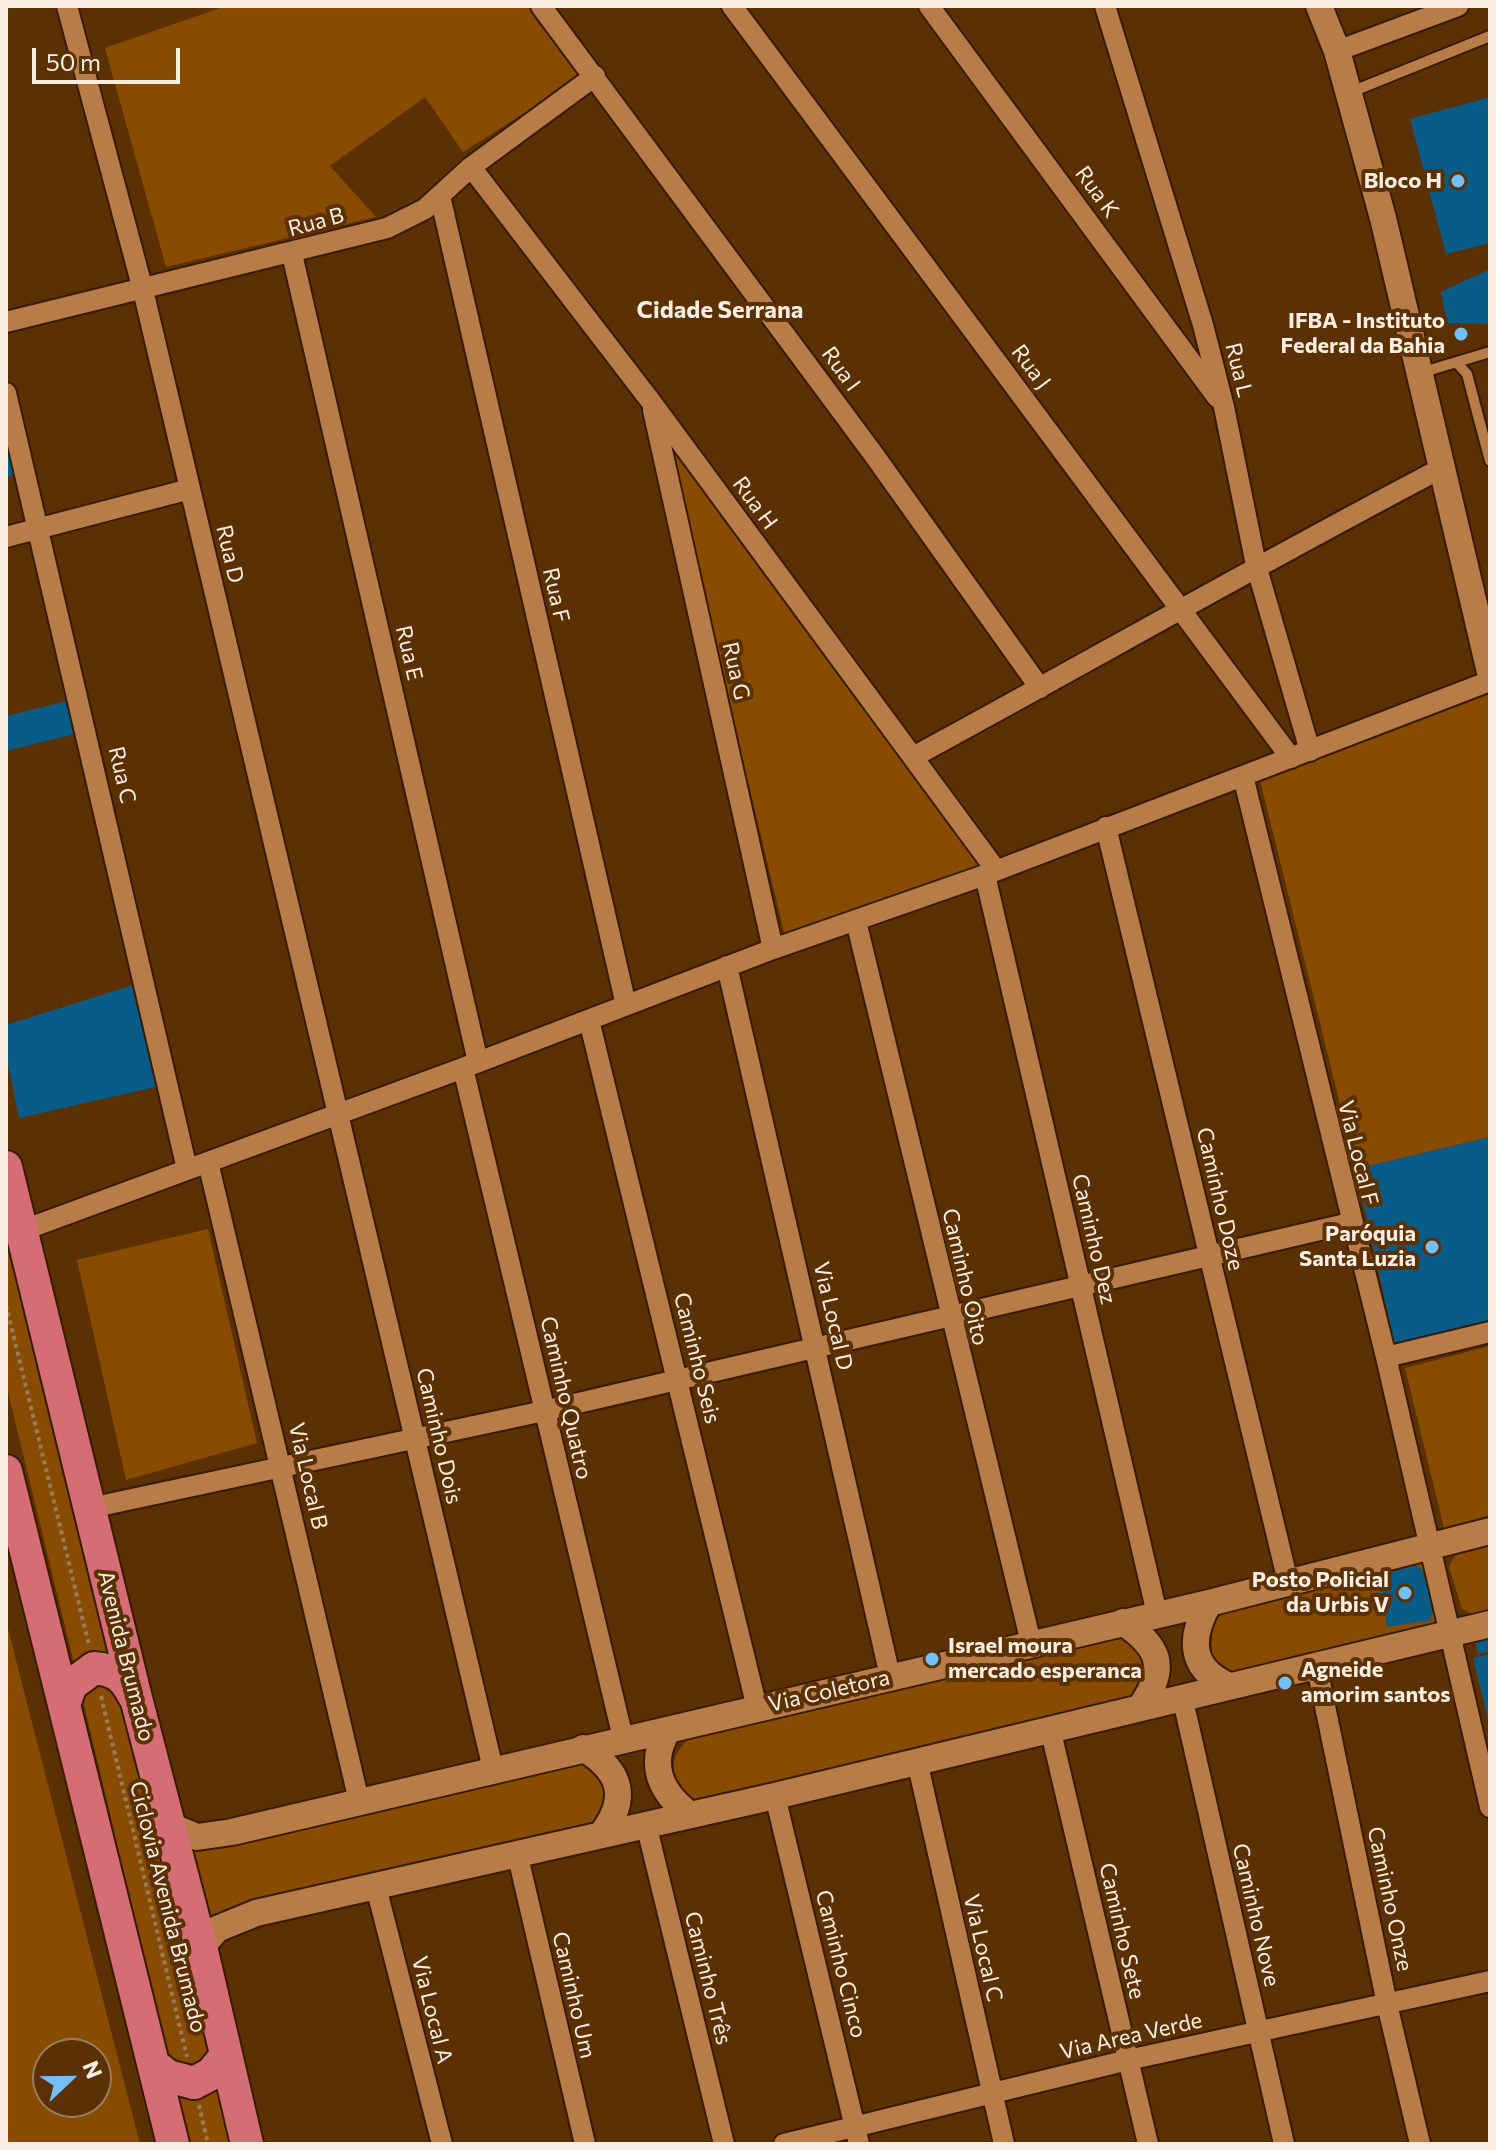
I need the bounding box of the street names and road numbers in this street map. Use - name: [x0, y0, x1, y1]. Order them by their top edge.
- street label: Rua K: [1069, 161, 1125, 223]
- street label: Rua B: [285, 202, 347, 242]
- street label: Rua J: [1006, 339, 1056, 395]
- street label: Rua L: [1220, 340, 1258, 400]
- street label: Rua I: [816, 342, 866, 396]
- street label: Rua H: [727, 471, 783, 535]
- street label: Rua D: [211, 522, 249, 586]
- street label: Rua F: [537, 565, 575, 625]
- street label: Rua E: [390, 623, 428, 683]
- street label: Rua G: [717, 639, 755, 703]
- street label: Rua C: [103, 744, 141, 806]
- street label: Via Local F: [1332, 1098, 1384, 1208]
- street label: Caminho Doze: [1191, 1125, 1249, 1273]
- street label: Caminho Dez: [1066, 1171, 1122, 1307]
- street label: Caminho Oito: [936, 1206, 994, 1348]
- street label: Via Local D: [808, 1259, 858, 1373]
- street label: Caminho Seis: [668, 1290, 726, 1426]
- street label: Caminho Quatro: [534, 1314, 598, 1482]
- street label: Caminho Dois: [411, 1365, 467, 1507]
- street label: Via Local B: [283, 1420, 333, 1532]
- street label: Avenida Brumado: [92, 1568, 160, 1744]
- street label: Via Coletora: [766, 1664, 892, 1718]
- street label: Ciclovia Avenida Brumado: [124, 1779, 212, 2035]
- street label: Caminho Onze: [1362, 1824, 1418, 1974]
- street label: Caminho Nove: [1227, 1841, 1285, 1989]
- street label: Caminho Sete: [1094, 1860, 1150, 2002]
- street label: Caminho Cinco: [810, 1887, 872, 2041]
- street label: Via Local C: [958, 1892, 1008, 2004]
- street label: Caminho Três: [679, 1909, 737, 2047]
- street label: Caminho Um: [547, 1929, 601, 2061]
- street label: Via Local A: [406, 1954, 458, 2066]
- street label: Via Area Verde: [1057, 2007, 1205, 2065]

